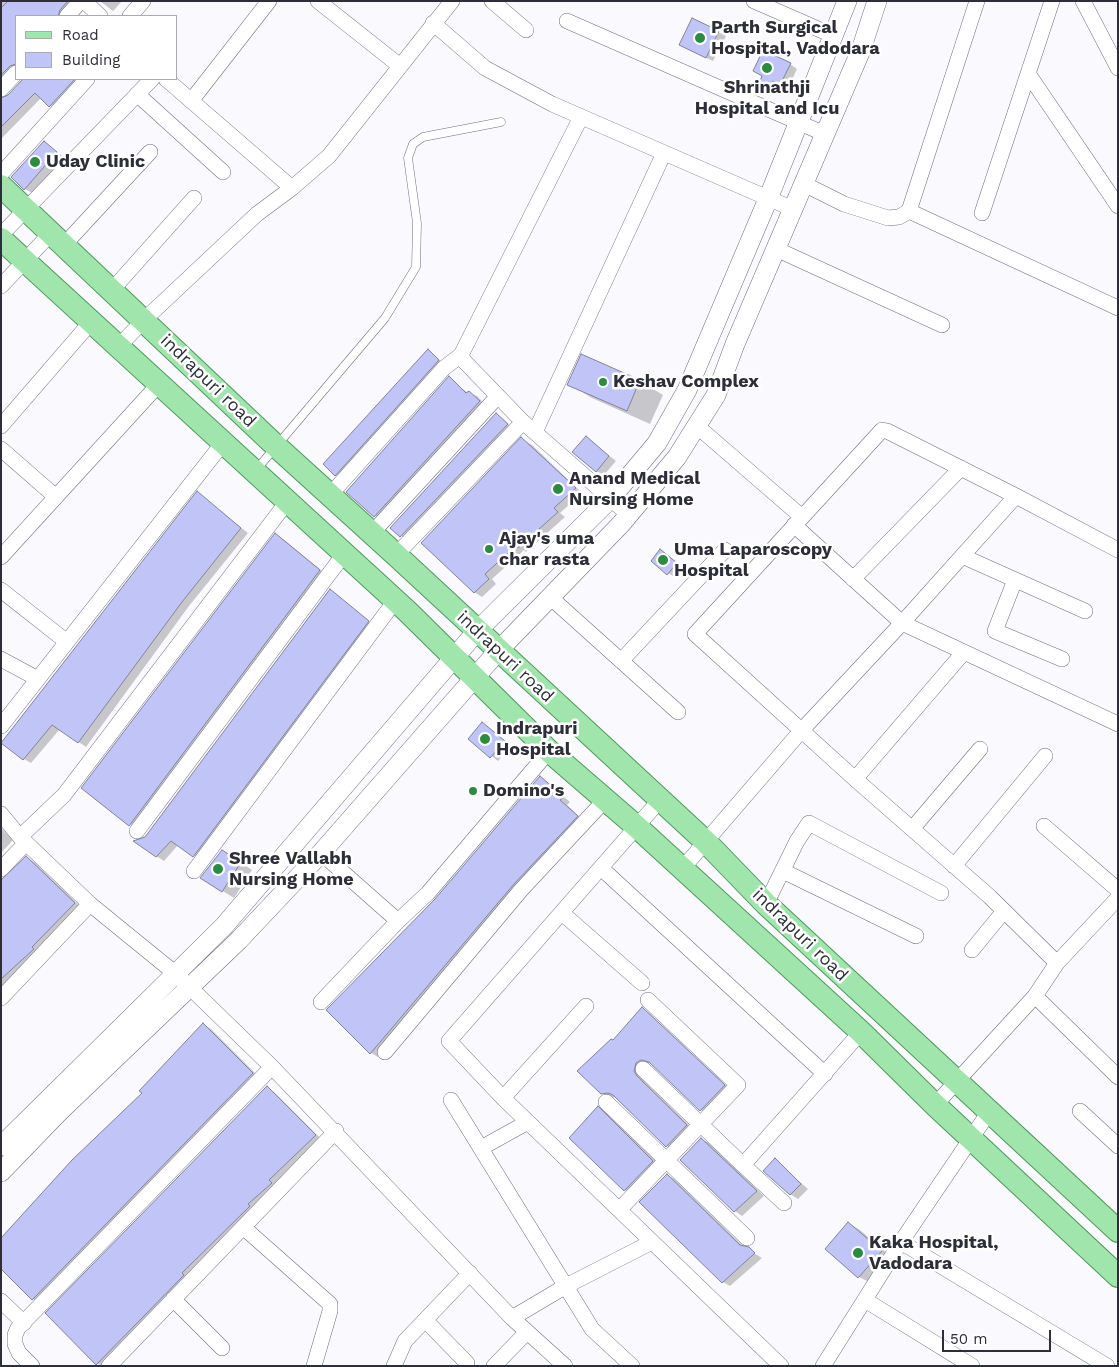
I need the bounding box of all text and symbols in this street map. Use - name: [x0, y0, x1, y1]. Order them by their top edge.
- legend: [15, 15, 178, 80]
- place label: Parth Surgical Hospital, Vadodara: [711, 17, 880, 59]
- text: Road: [62, 26, 99, 44]
- marker: Parth Surgical Hospital, Vadodara: [693, 31, 707, 45]
- text: Building: [62, 51, 120, 69]
- marker: Shrinathji Hospital and Icu: [760, 61, 774, 75]
- place label: Shrinathji Hospital and Icu: [695, 77, 839, 120]
- place label: Uday Clinic: [46, 151, 145, 173]
- marker: Uday Clinic: [28, 155, 42, 169]
- street label: indrapuri road: [156, 330, 260, 432]
- place label: Keshav Complex: [613, 371, 759, 393]
- marker: Keshav Complex: [597, 376, 609, 388]
- place label: Anand Medical Nursing Home: [569, 468, 700, 510]
- marker: Anand Medical Nursing Home: [551, 482, 565, 496]
- place label: Ajay's uma char rasta: [499, 528, 594, 570]
- place label: Uma Laparoscopy Hospital: [674, 539, 832, 582]
- marker: Ajay's uma char rasta: [483, 543, 495, 555]
- marker: Uma Laparoscopy Hospital: [656, 553, 670, 567]
- street label: indrapuri road: [452, 607, 558, 707]
- place label: Indrapuri Hospital: [496, 718, 578, 761]
- marker: Indrapuri Hospital: [478, 732, 492, 746]
- place label: Domino's: [483, 780, 564, 802]
- marker: Domino's: [467, 785, 479, 797]
- place label: Shree Vallabh Nursing Home: [229, 848, 354, 891]
- marker: Shree Vallabh Nursing Home: [211, 862, 225, 876]
- street label: indrapuri road: [748, 884, 852, 986]
- place label: Kaka Hospital, Vadodara: [869, 1232, 999, 1274]
- marker: Kaka Hospital, Vadodara: [851, 1246, 865, 1260]
- scale bar: [944, 1320, 1053, 1352]
- text: 50 m: [950, 1330, 987, 1348]

